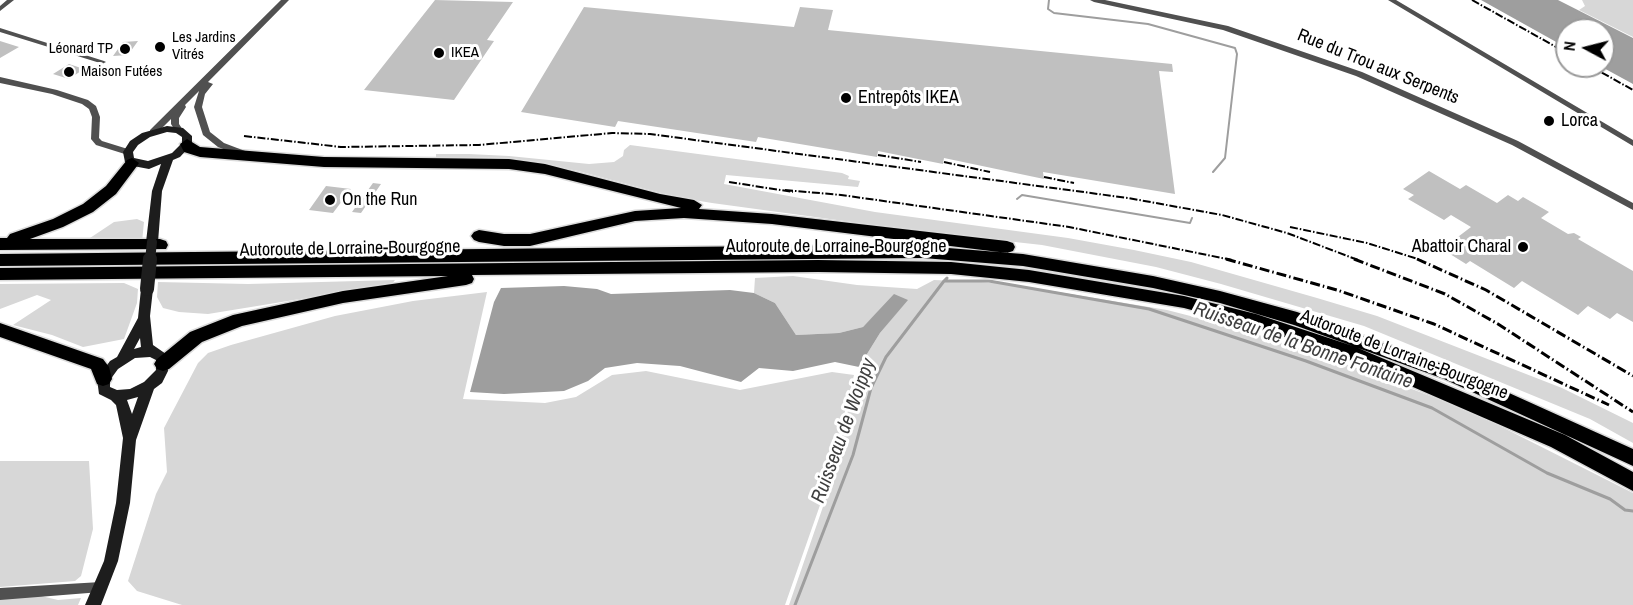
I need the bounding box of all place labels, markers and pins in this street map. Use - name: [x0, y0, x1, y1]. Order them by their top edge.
- place label: Les Jardins Vitrés: [172, 29, 236, 64]
- place label: Léonard TP: [49, 40, 113, 58]
- marker: Les Jardins Vitrés: [153, 40, 167, 54]
- marker: Léonard TP: [118, 42, 132, 56]
- place label: IKEA: [451, 44, 479, 62]
- marker: IKEA: [432, 46, 446, 60]
- place label: Maison Futées: [81, 63, 162, 81]
- marker: Maison Futées: [62, 65, 76, 79]
- place label: Entrepôts IKEA: [858, 87, 959, 109]
- marker: Entrepôts IKEA: [839, 91, 853, 105]
- place label: Lorca: [1561, 110, 1598, 132]
- marker: Lorca: [1542, 114, 1556, 128]
- place label: On the Run: [342, 189, 417, 211]
- marker: On the Run: [323, 193, 337, 207]
- place label: Abattoir Charal: [1412, 236, 1511, 258]
- marker: Abattoir Charal: [1516, 240, 1530, 254]

